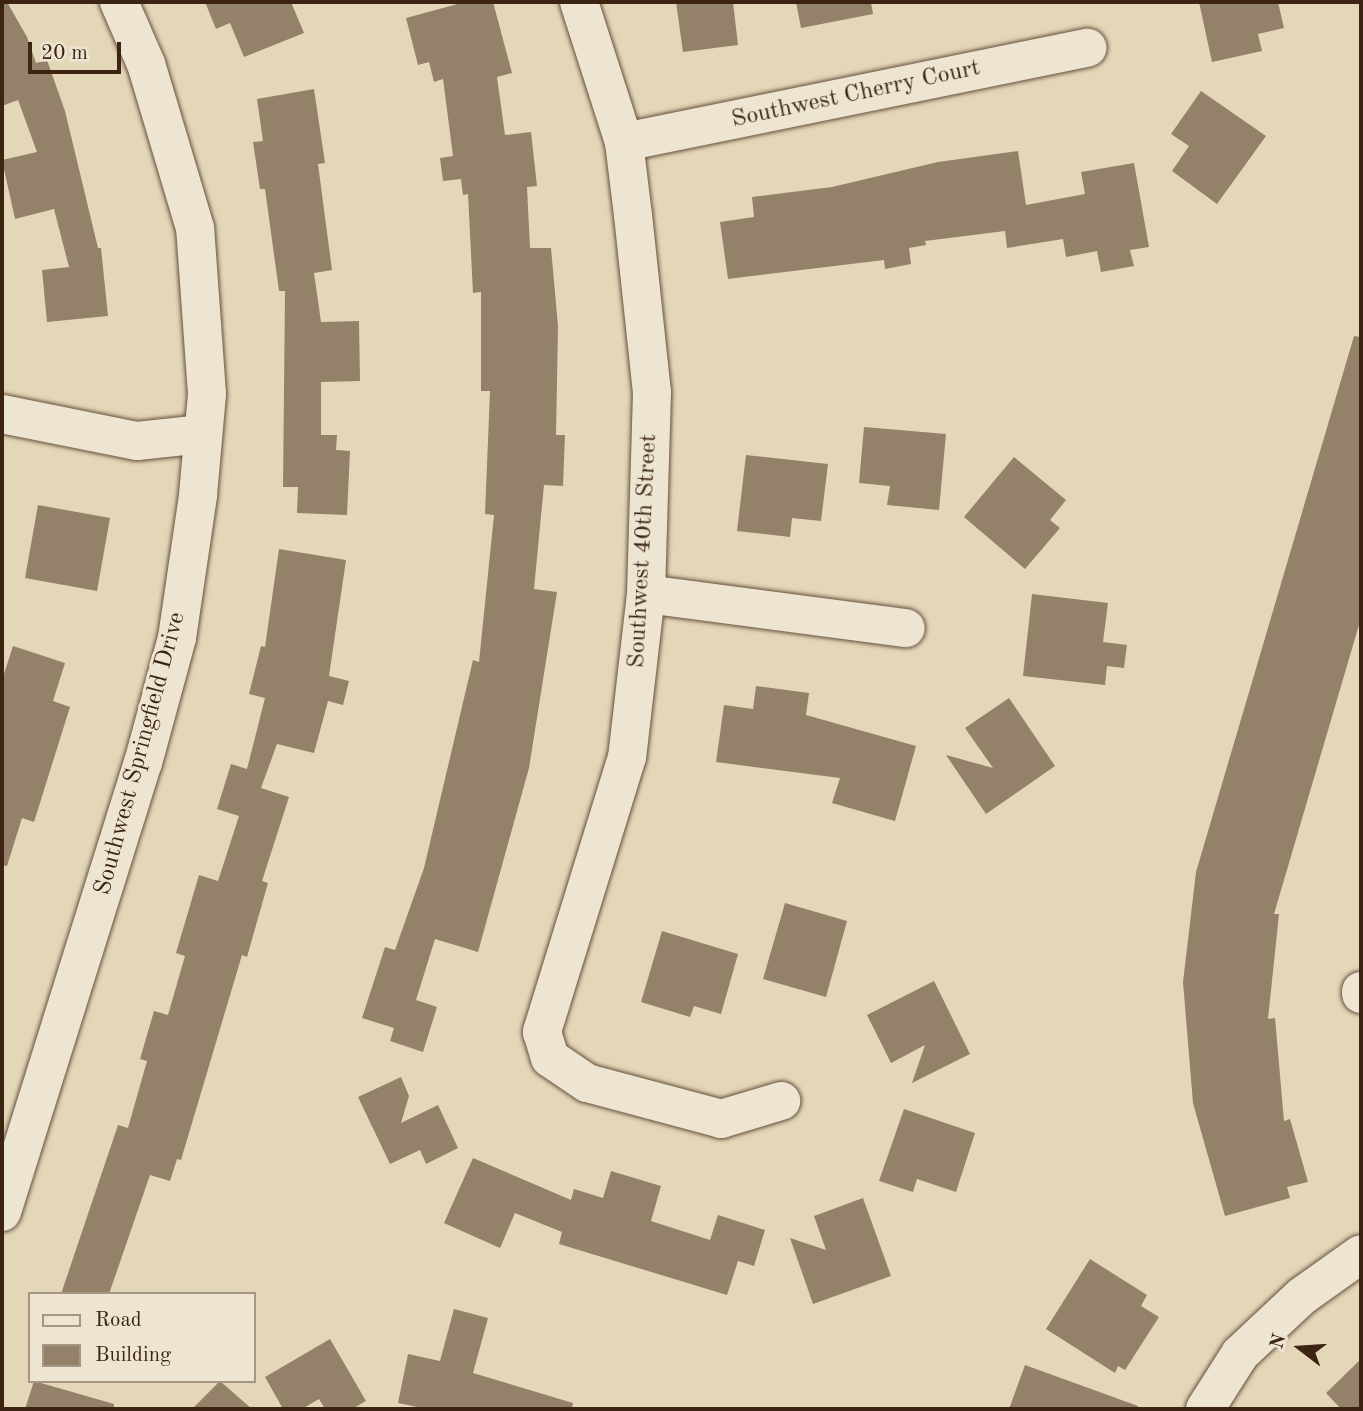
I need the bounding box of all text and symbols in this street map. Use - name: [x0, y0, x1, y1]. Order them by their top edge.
- scale bar: [32, 28, 124, 72]
- text: 20 m: [41, 43, 88, 64]
- street label: Southwest Cherry Court: [729, 55, 983, 135]
- street label: Southwest 40th Street: [623, 433, 665, 669]
- street label: Southwest Springfield Drive: [89, 609, 193, 899]
- legend: [28, 1292, 256, 1383]
- text: Road: [95, 1310, 142, 1331]
- north arrow: [1265, 1313, 1335, 1383]
- text: N: [1268, 1332, 1291, 1351]
- text: Building: [95, 1345, 171, 1366]

